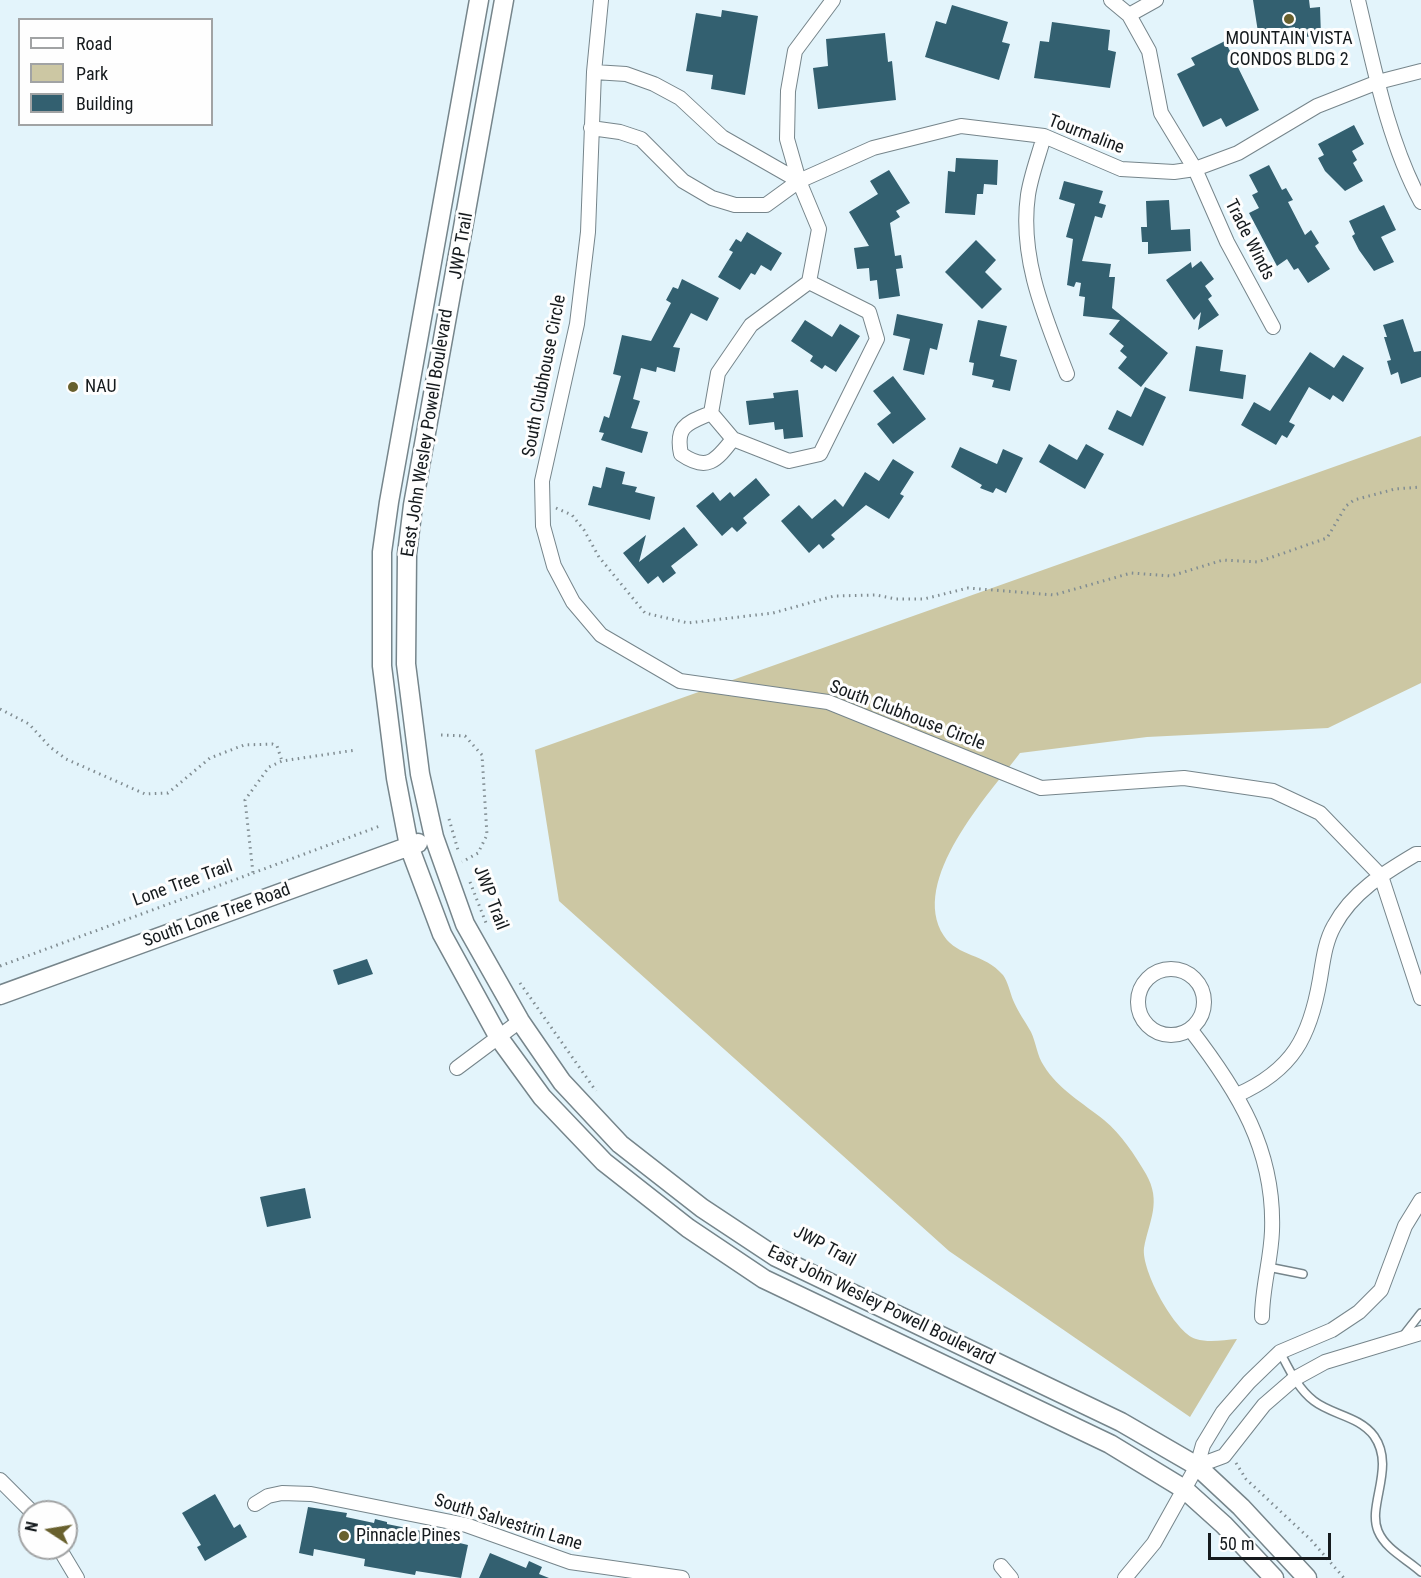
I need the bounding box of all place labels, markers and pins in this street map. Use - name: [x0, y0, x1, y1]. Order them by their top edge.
- marker: MOUNTAIN VISTA CONDOS BLDG 2: [1282, 12, 1296, 26]
- place label: MOUNTAIN VISTA CONDOS BLDG 2: [1225, 28, 1353, 70]
- place label: NAU: [85, 376, 117, 398]
- marker: NAU: [66, 380, 80, 394]
- place label: Pinnacle Pines: [356, 1525, 461, 1547]
- marker: Pinnacle Pines: [337, 1529, 351, 1543]

